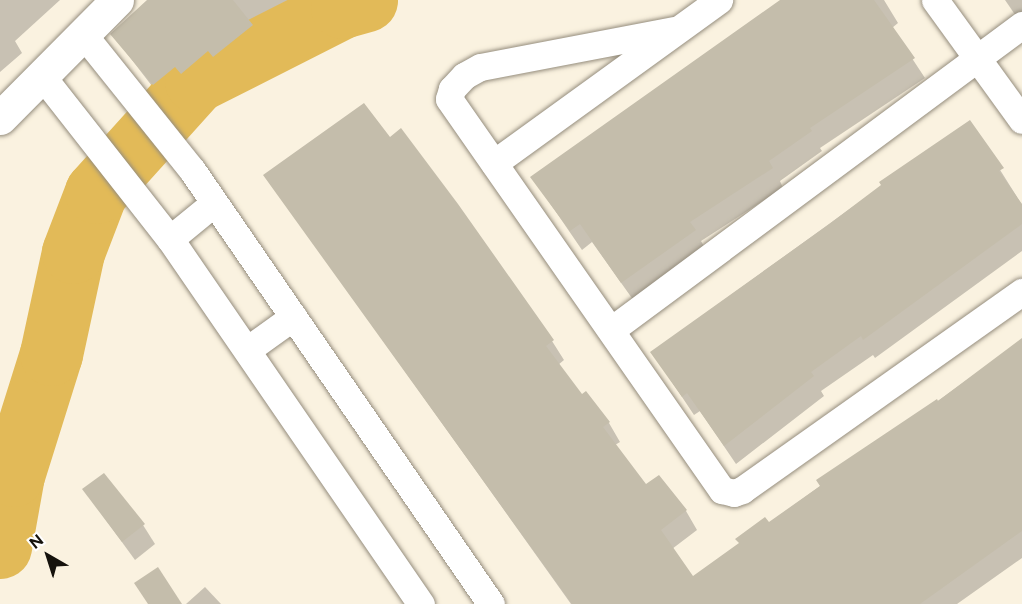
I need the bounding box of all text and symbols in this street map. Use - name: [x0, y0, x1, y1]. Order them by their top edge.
- north arrow: [18, 526, 78, 586]
- text: N: [26, 530, 47, 553]

